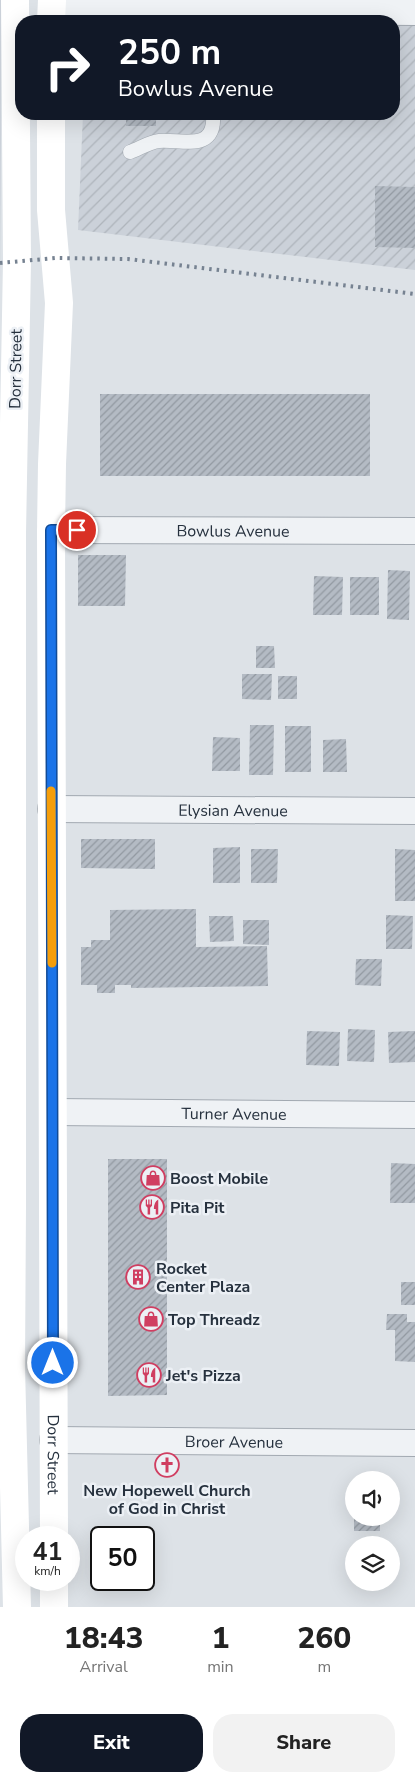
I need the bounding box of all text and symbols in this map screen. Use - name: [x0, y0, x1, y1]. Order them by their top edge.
- text: 250 m: [118, 29, 221, 76]
- icon: right: [35, 35, 100, 100]
- text: Bowlus Avenue: [118, 74, 273, 104]
- street label: Dorr Street: [4, 328, 28, 409]
- pin: [56, 509, 98, 551]
- icon: arrive: [63, 516, 91, 544]
- street label: Bowlus Avenue: [176, 520, 290, 543]
- street label: Elysian Avenue: [178, 800, 288, 822]
- street label: Turner Avenue: [181, 1103, 287, 1126]
- shop icon: Boost Mobile: [140, 1165, 166, 1191]
- place label: Boost Mobile: [170, 1168, 268, 1190]
- restaurant icon: Pita Pit: [139, 1194, 165, 1220]
- place label: Pita Pit: [170, 1197, 225, 1219]
- place label: Rocket Center Plaza: [156, 1258, 250, 1298]
- building icon: Rocket Center Plaza: [125, 1264, 151, 1290]
- shop icon: Top Threadz: [138, 1306, 164, 1332]
- place label: Top Threadz: [168, 1309, 260, 1331]
- position arrow: [26, 1336, 78, 1388]
- restaurant icon: Jet's Pizza: [136, 1362, 162, 1388]
- place label: Jet's Pizza: [165, 1365, 241, 1387]
- street label: Dorr Street: [42, 1414, 64, 1495]
- street label: Broer Avenue: [185, 1431, 283, 1454]
- church icon: New Hopewell Church of God in Christ: [154, 1452, 180, 1478]
- map controls: [345, 1471, 400, 1591]
- button: sound: [345, 1471, 400, 1526]
- place label: New Hopewell Church of God in Christ: [83, 1480, 251, 1520]
- speed limit sign: 50: [90, 1526, 155, 1591]
- text: 41: [32, 1535, 63, 1569]
- button: layers: [345, 1536, 400, 1591]
- text: km/h: [34, 1563, 61, 1579]
- text: 18:43: [64, 1618, 143, 1659]
- text: 1: [211, 1618, 229, 1659]
- text: 260: [297, 1618, 351, 1659]
- text: Arrival: [80, 1656, 128, 1678]
- text: min: [207, 1656, 234, 1678]
- text: m: [317, 1656, 331, 1678]
- button: Exit: [20, 1714, 203, 1772]
- button: Share: [213, 1714, 395, 1772]

